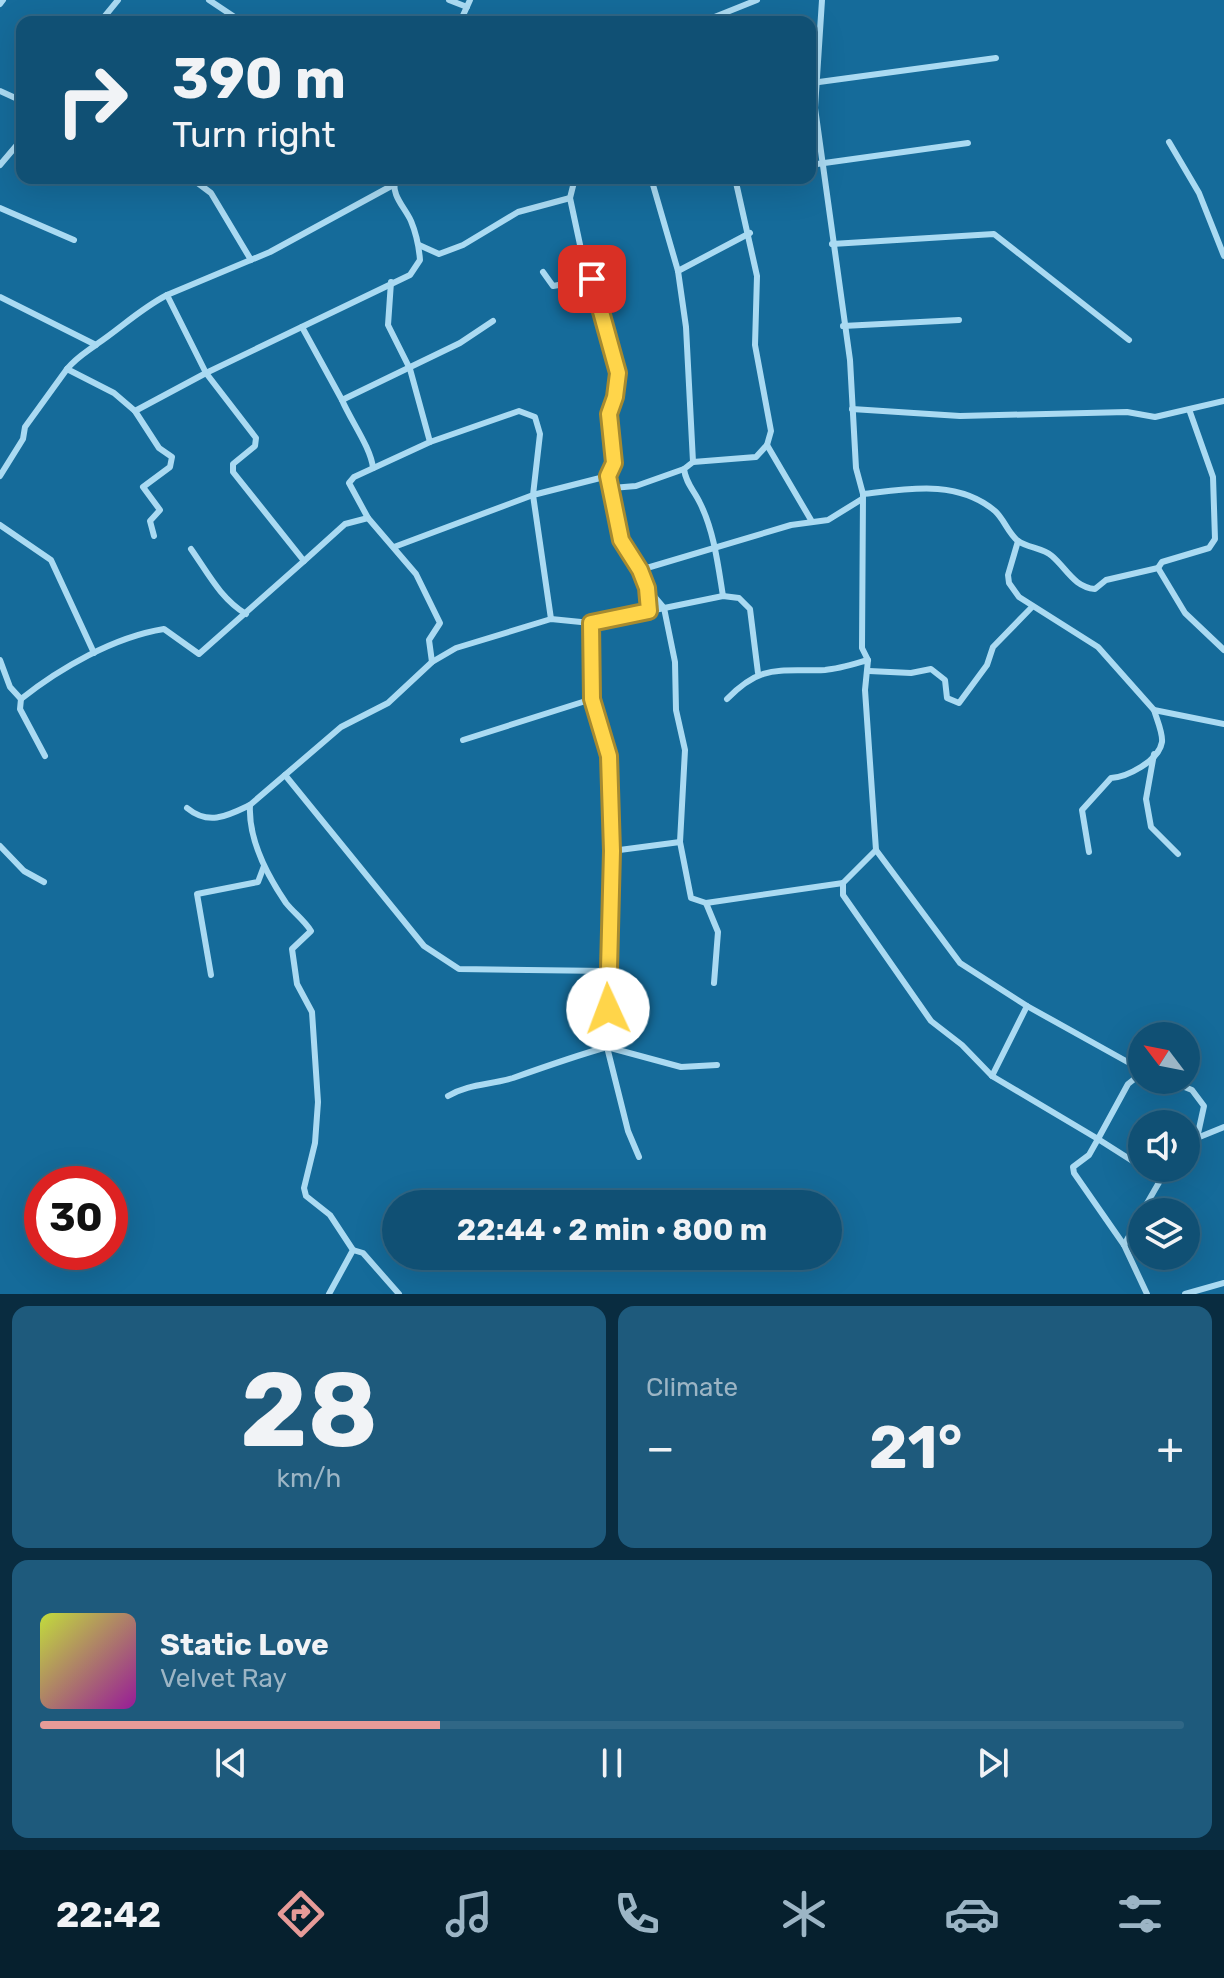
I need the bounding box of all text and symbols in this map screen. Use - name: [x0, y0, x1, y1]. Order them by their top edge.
- text: 390 m: [172, 46, 346, 112]
- icon: right: [40, 48, 144, 152]
- text: Turn right: [172, 113, 336, 156]
- pin: [558, 245, 626, 313]
- icon: arrive: [570, 257, 614, 301]
- position arrow: [566, 967, 650, 1051]
- north arrow: [1128, 1022, 1200, 1094]
- map controls: [1128, 1022, 1200, 1270]
- button: sound: [1128, 1110, 1200, 1182]
- speed limit sign: 30: [24, 1166, 128, 1270]
- button: layers: [1128, 1198, 1200, 1270]
- text: 22:44 · 2 min · 800 m: [457, 1212, 767, 1248]
- text: 28: [240, 1349, 378, 1472]
- text: Climate: [646, 1372, 738, 1403]
- text: 21°: [869, 1412, 962, 1483]
- text: −: [646, 1422, 675, 1474]
- text: +: [1157, 1422, 1184, 1474]
- text: km/h: [277, 1463, 341, 1494]
- text: Static Love: [160, 1627, 329, 1663]
- text: Velvet Ray: [160, 1663, 287, 1694]
- icon: previous: [209, 1741, 253, 1785]
- icon: pause: [590, 1741, 634, 1785]
- icon: next: [971, 1741, 1015, 1785]
- icon: directions: [273, 1886, 329, 1942]
- icon: music: [441, 1886, 497, 1942]
- icon: phone: [609, 1886, 665, 1942]
- icon: climate: [776, 1886, 832, 1942]
- icon: car: [944, 1886, 1000, 1942]
- icon: filters: [1112, 1886, 1168, 1942]
- text: 22:42: [56, 1893, 161, 1936]

